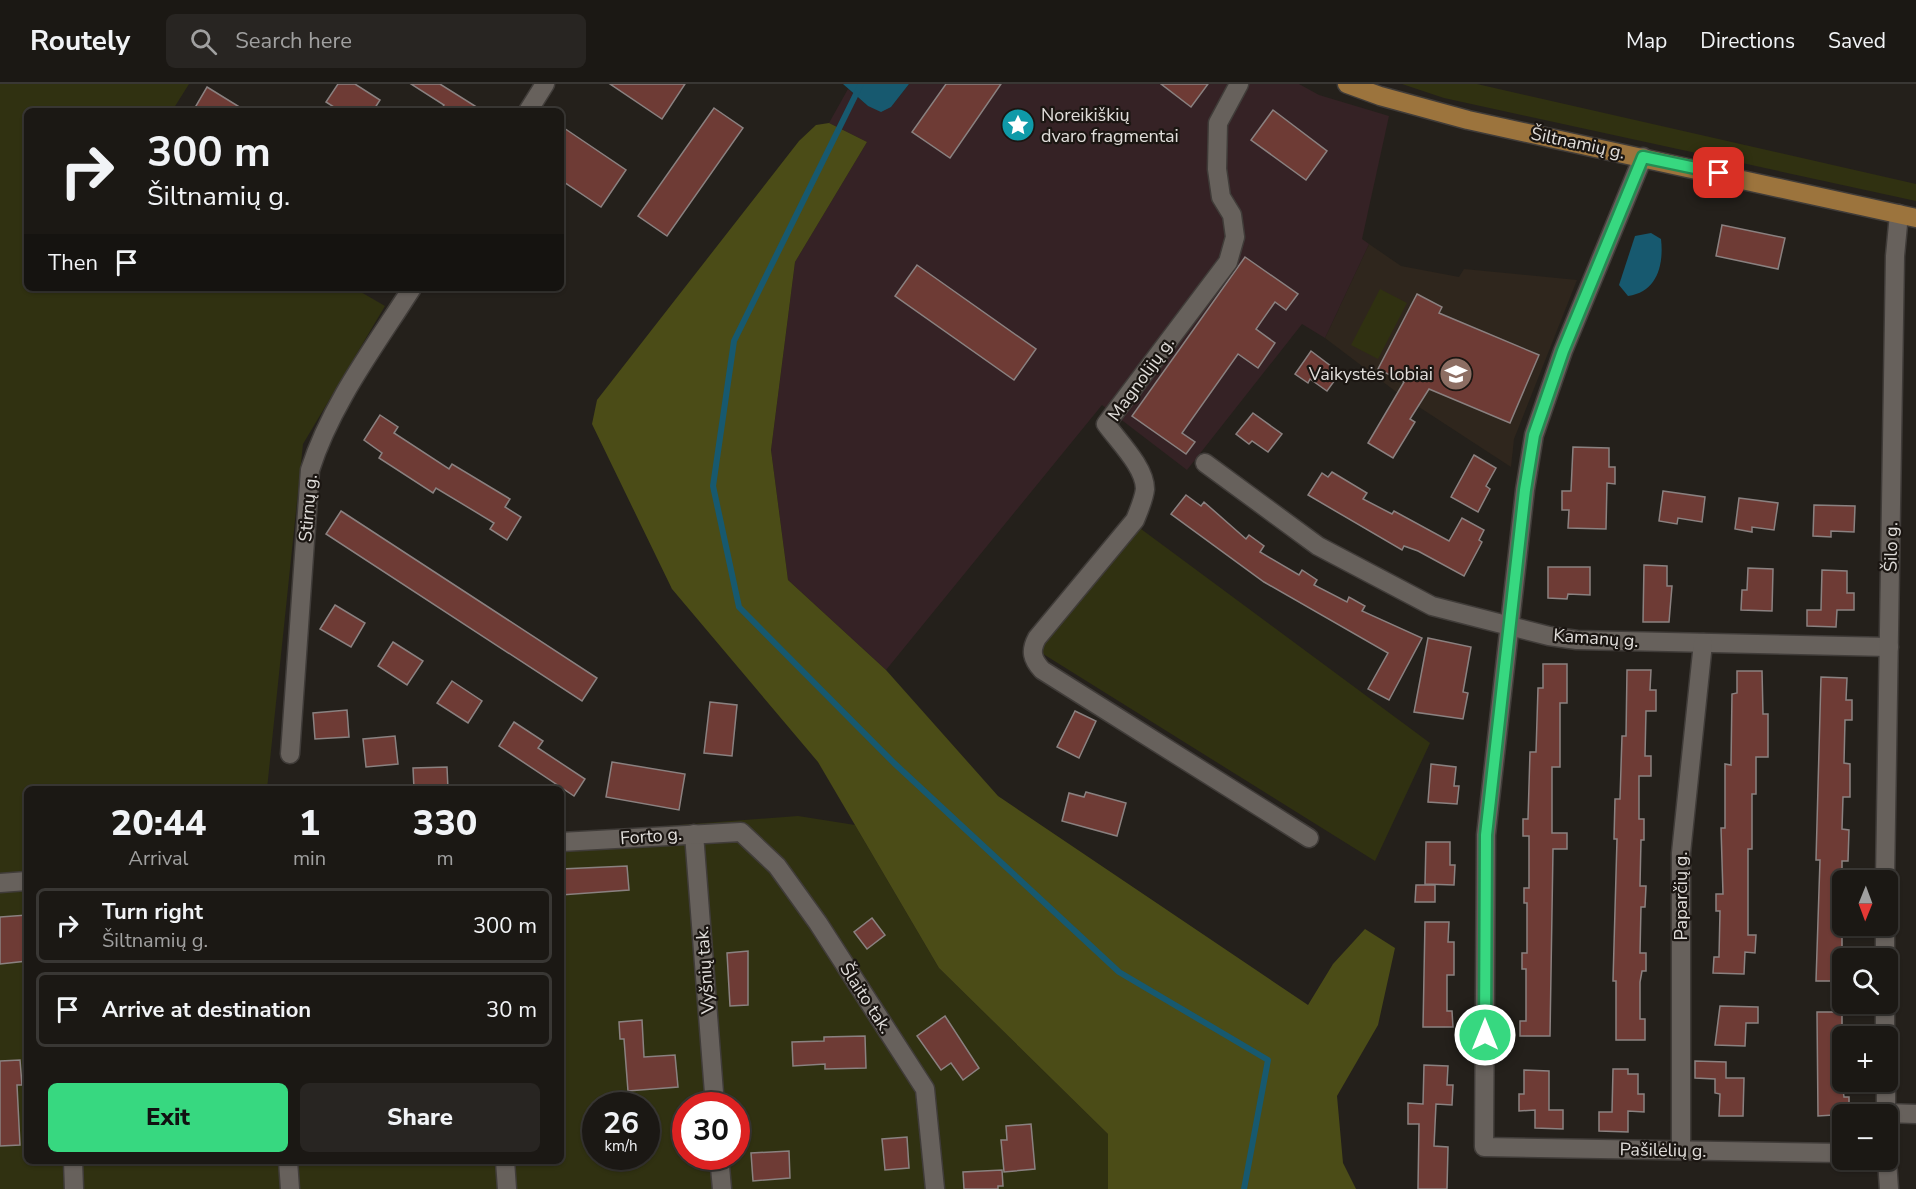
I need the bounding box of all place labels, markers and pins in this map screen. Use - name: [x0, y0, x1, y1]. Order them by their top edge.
- place label: Noreikiškių dvaro fragmentai: [1041, 103, 1179, 148]
- place icon: Noreikiškių dvaro fragmentai: [1000, 107, 1036, 143]
- pin: [1693, 147, 1744, 198]
- school or university icon: Vaikystės lobiai: [1438, 356, 1474, 392]
- place label: Vaikystės lobiai: [1308, 362, 1433, 386]

